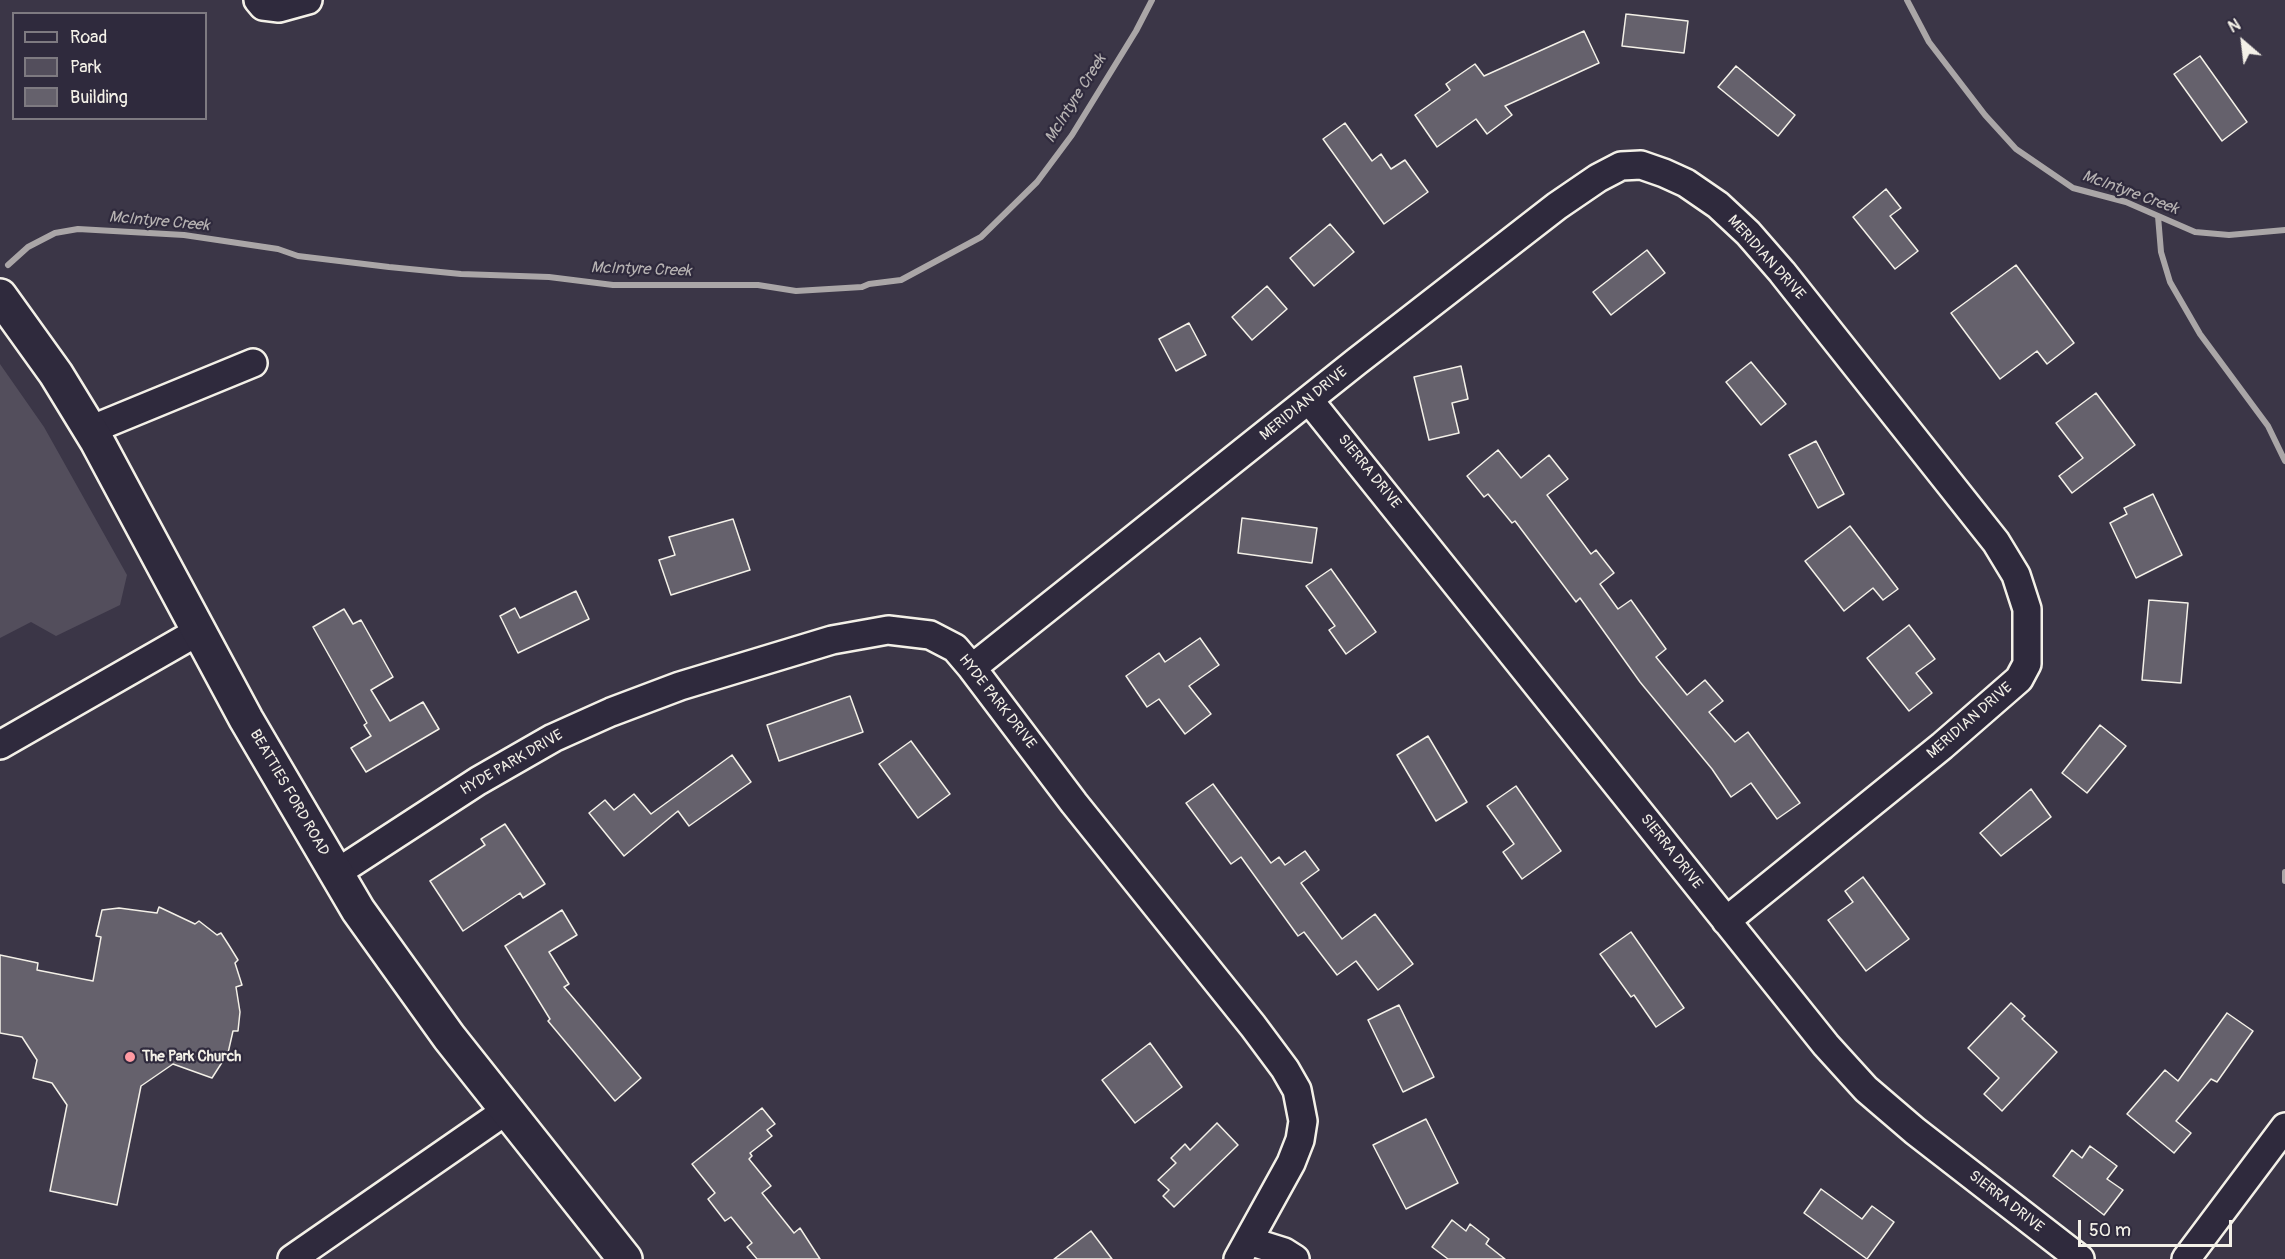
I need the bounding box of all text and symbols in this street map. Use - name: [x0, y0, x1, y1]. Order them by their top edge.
- legend: [12, 12, 207, 120]
- north arrow: [2213, 12, 2273, 72]
- text: N: [2225, 15, 2244, 37]
- text: Road: [70, 26, 107, 49]
- water label: McIntyre Creek: [1041, 51, 1111, 147]
- text: Park: [70, 56, 102, 79]
- text: Building: [70, 86, 128, 109]
- water label: McIntyre Creek: [2079, 167, 2181, 219]
- water label: McIntyre Creek: [108, 208, 210, 236]
- street label: MERIDIAN DRIVE: [1723, 212, 1809, 304]
- water label: McIntyre Creek: [590, 259, 692, 281]
- street label: MERIDIAN DRIVE: [1257, 363, 1351, 445]
- street label: SIERRA DRIVE: [1334, 431, 1404, 513]
- street label: HYDE PARK DRIVE: [954, 651, 1040, 753]
- street label: MERIDIAN DRIVE: [1924, 679, 2016, 763]
- street label: HYDE PARK DRIVE: [458, 726, 566, 800]
- street label: BEATTIES FORD ROAD: [246, 727, 332, 859]
- street label: SIERRA DRIVE: [1636, 811, 1706, 893]
- place label: The Park Church: [142, 1048, 241, 1066]
- marker: The Park Church: [123, 1050, 137, 1064]
- street label: SIERRA DRIVE: [1965, 1167, 2047, 1237]
- scale bar: [2081, 1208, 2236, 1246]
- text: 50 m: [2089, 1219, 2131, 1242]

